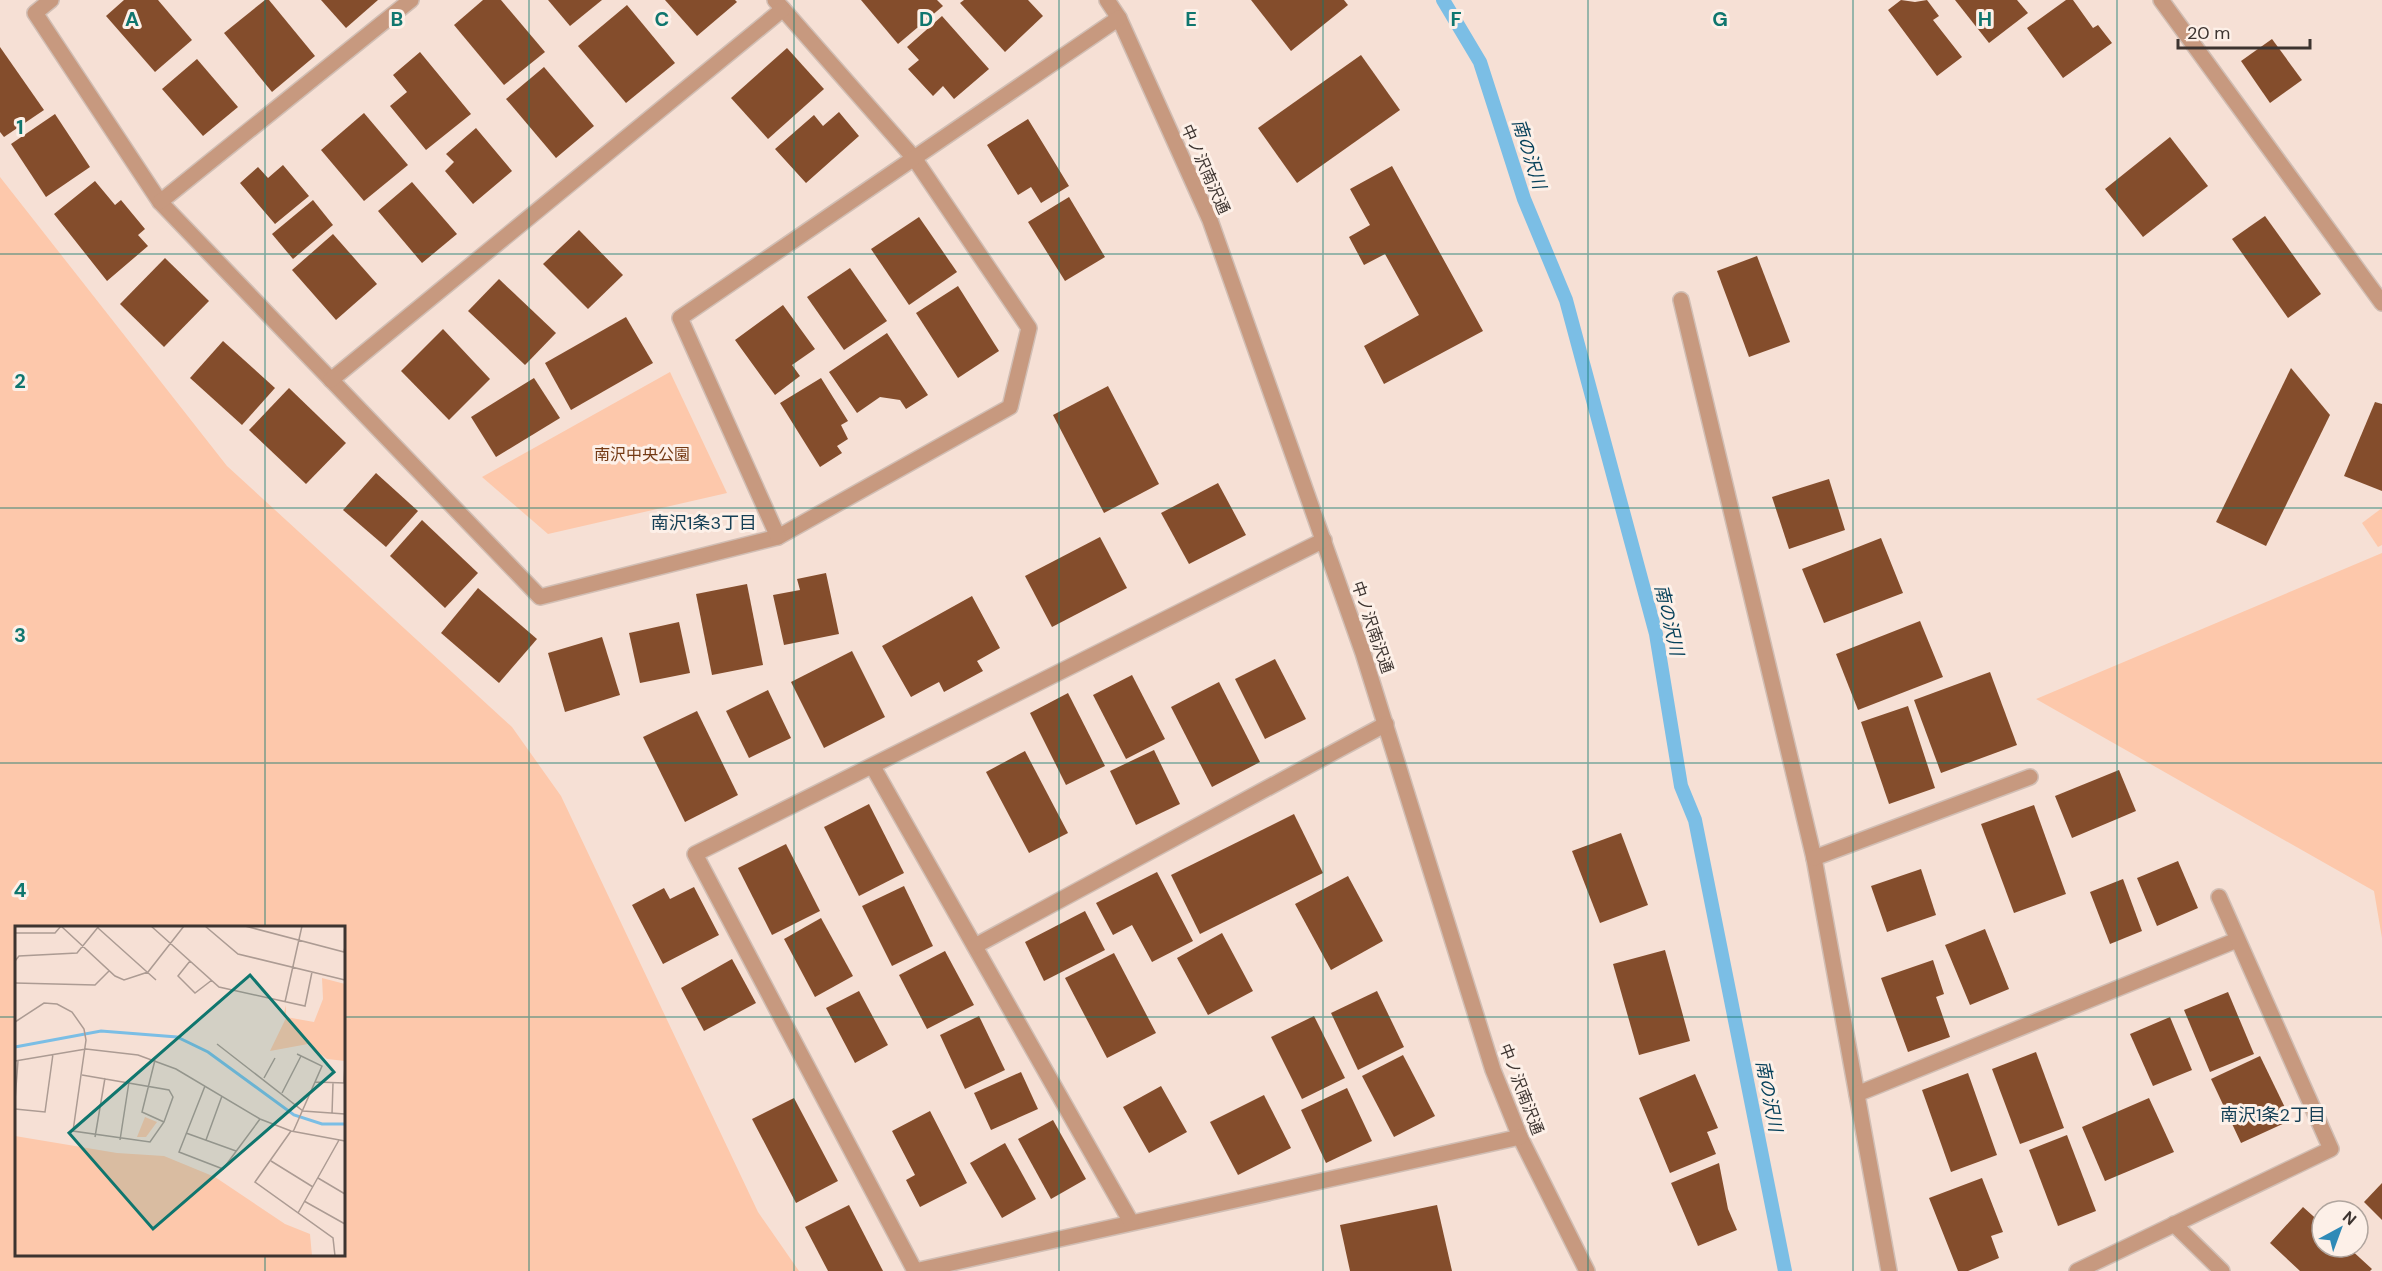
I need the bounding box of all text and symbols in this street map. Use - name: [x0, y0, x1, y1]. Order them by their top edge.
- text: A: [125, 6, 139, 32]
- text: B: [391, 6, 403, 32]
- text: C: [655, 6, 669, 32]
- text: D: [919, 6, 933, 32]
- text: E: [1185, 6, 1197, 32]
- text: F: [1450, 6, 1462, 32]
- text: G: [1712, 6, 1728, 32]
- text: H: [1978, 6, 1992, 32]
- scale bar: [2178, 12, 2310, 50]
- text: 20 m: [2187, 21, 2230, 45]
- text: 1: [16, 114, 24, 140]
- water label: 南の沢川: [1506, 116, 1552, 194]
- street label: 中ノ沢南沢通: [1176, 121, 1235, 217]
- text: 2: [14, 368, 26, 394]
- park label: 南沢中央公園: [594, 444, 690, 465]
- district label: 南沢1条3丁目: [651, 511, 757, 535]
- street label: 中ノ沢南沢通: [1347, 578, 1398, 676]
- water label: 南の沢川: [1649, 582, 1689, 660]
- text: 3: [14, 622, 26, 648]
- text: 4: [14, 877, 27, 903]
- inset map: [15, 926, 345, 1256]
- street label: 中ノ沢南沢通: [1495, 1041, 1549, 1138]
- water label: 南の沢川: [1750, 1058, 1788, 1136]
- district label: 南沢1条2丁目: [2220, 1103, 2326, 1127]
- north arrow: [2310, 1199, 2370, 1259]
- text: N: [2338, 1206, 2361, 1230]

